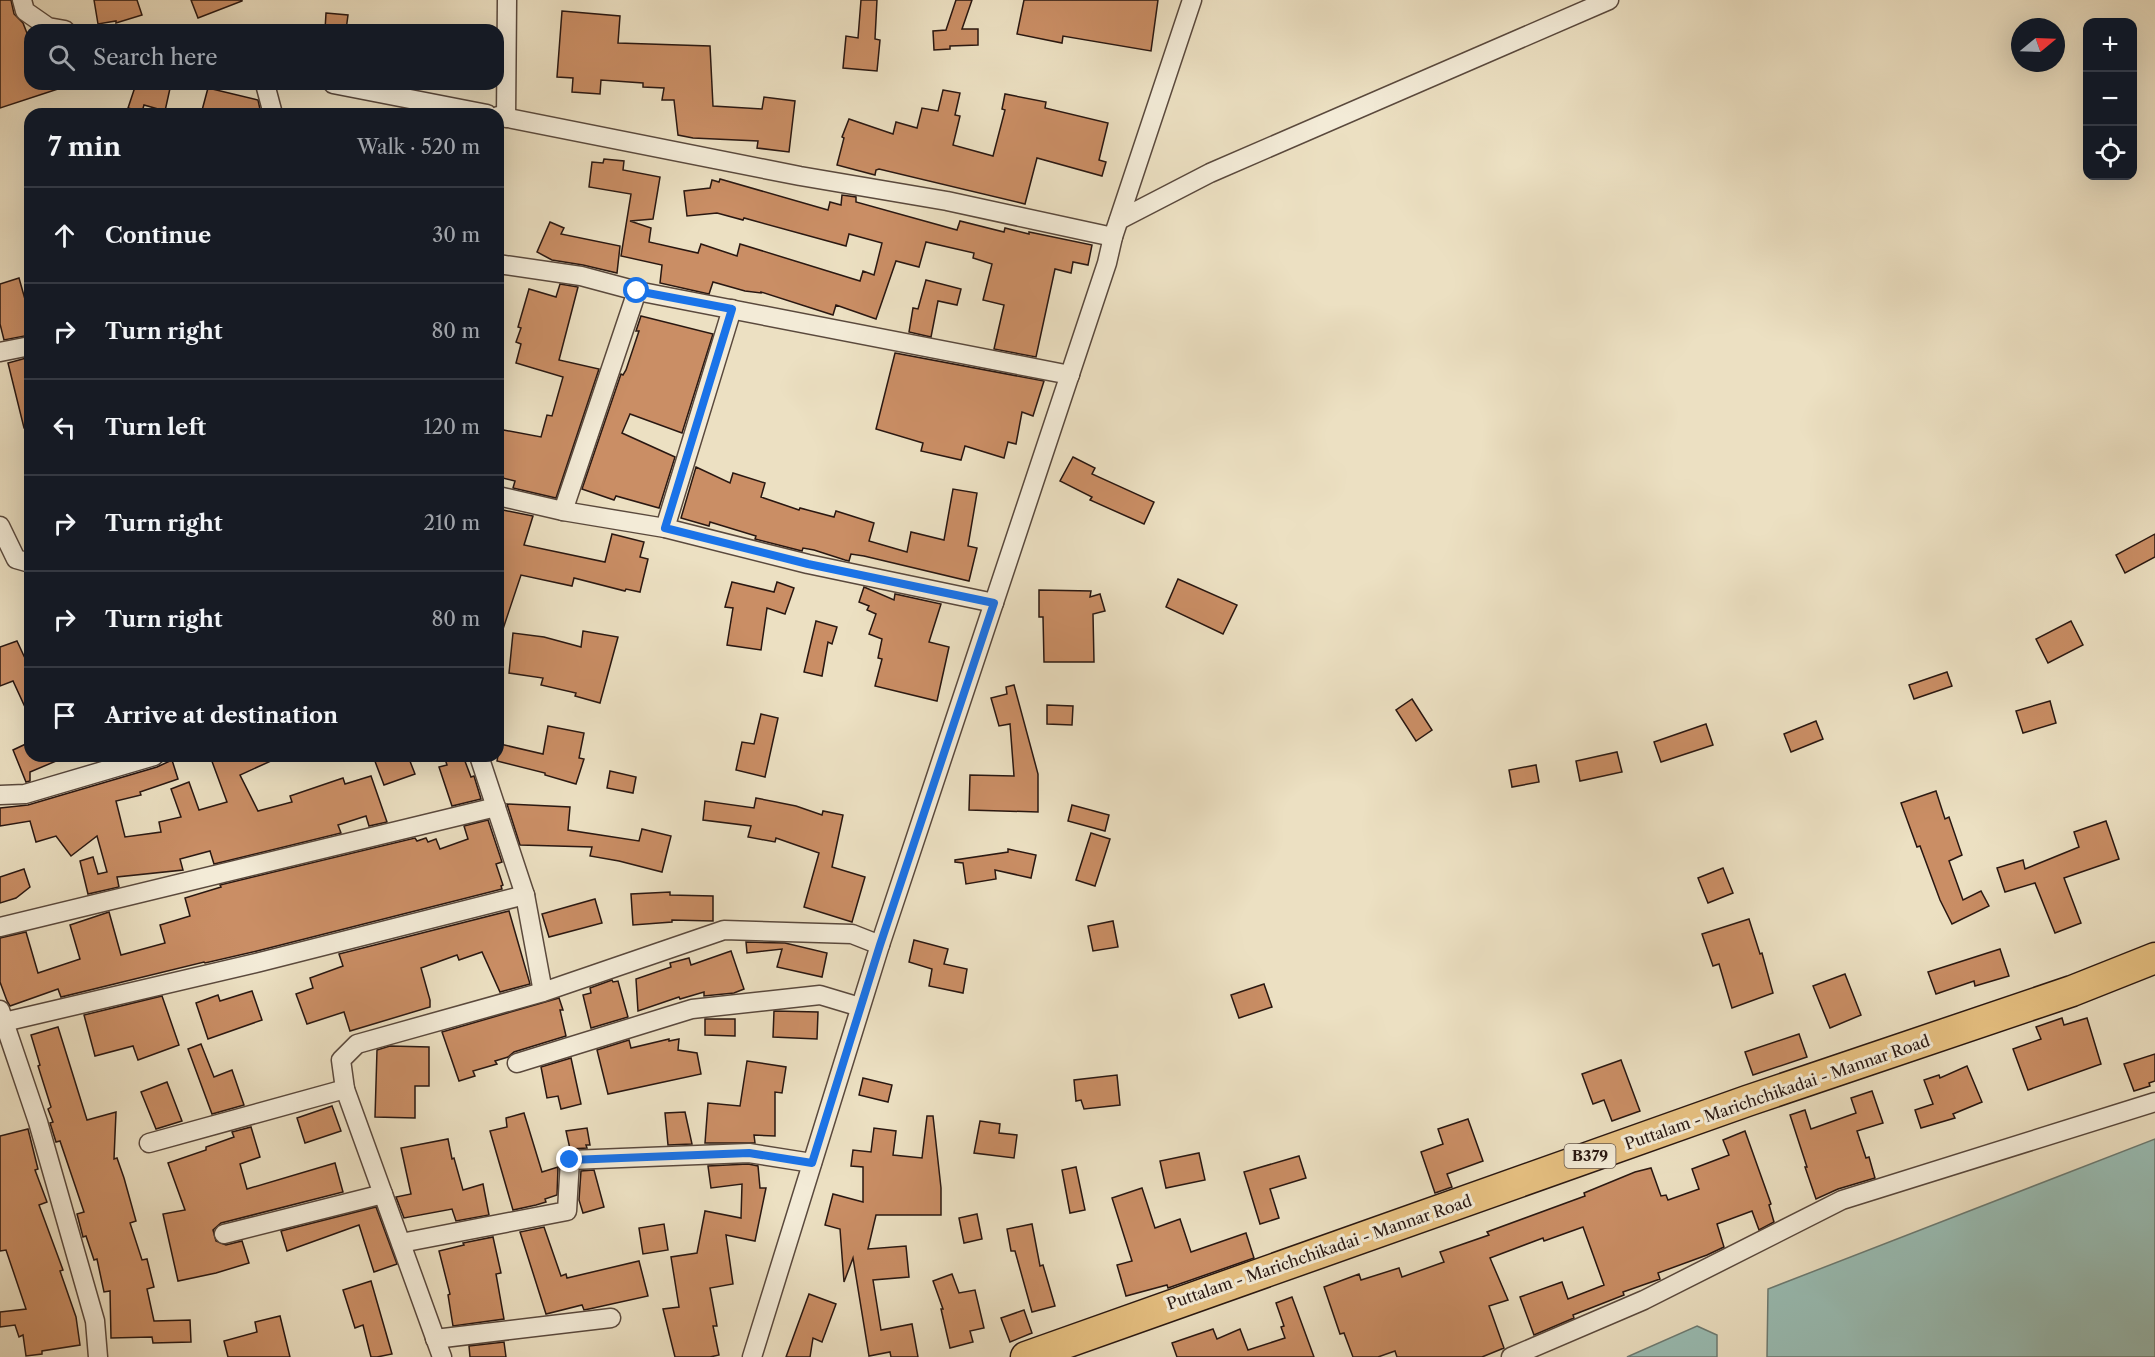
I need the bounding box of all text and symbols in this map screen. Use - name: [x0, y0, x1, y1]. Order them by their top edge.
- north arrow: [2011, 18, 2065, 72]
- map controls: [2083, 18, 2137, 180]
- button: +: [2083, 18, 2137, 72]
- search box: [24, 24, 504, 90]
- icon: search: [45, 41, 78, 74]
- text: Search here: [93, 44, 218, 71]
- button: −: [2083, 72, 2137, 126]
- button: locate: [2083, 126, 2137, 180]
- text: 7 min: [48, 131, 121, 163]
- text: Walk · 520 m: [357, 135, 480, 159]
- icon: ahead: [48, 219, 81, 252]
- text: Continue: [105, 222, 211, 249]
- text: 30 m: [432, 223, 480, 247]
- route start: [623, 277, 649, 303]
- icon: right: [48, 315, 81, 348]
- text: Turn right: [105, 318, 223, 345]
- text: 80 m: [432, 319, 480, 343]
- icon: left: [48, 411, 81, 444]
- text: Turn left: [105, 414, 206, 441]
- text: 120 m: [423, 415, 480, 439]
- icon: right: [48, 507, 81, 540]
- text: Turn right: [105, 510, 223, 537]
- text: 210 m: [423, 511, 480, 535]
- icon: right: [48, 603, 81, 636]
- text: Turn right: [105, 606, 223, 633]
- text: 80 m: [432, 607, 480, 631]
- icon: arrive: [48, 699, 81, 732]
- text: Arrive at destination: [105, 702, 338, 729]
- street label: Puttalam - Marichchikadai - Mannar Road: [1622, 1030, 1932, 1154]
- road number: B379: [1564, 1144, 1616, 1168]
- route end: [556, 1146, 582, 1172]
- street label: Puttalam - Marichchikadai - Mannar Road: [1164, 1190, 1474, 1314]

